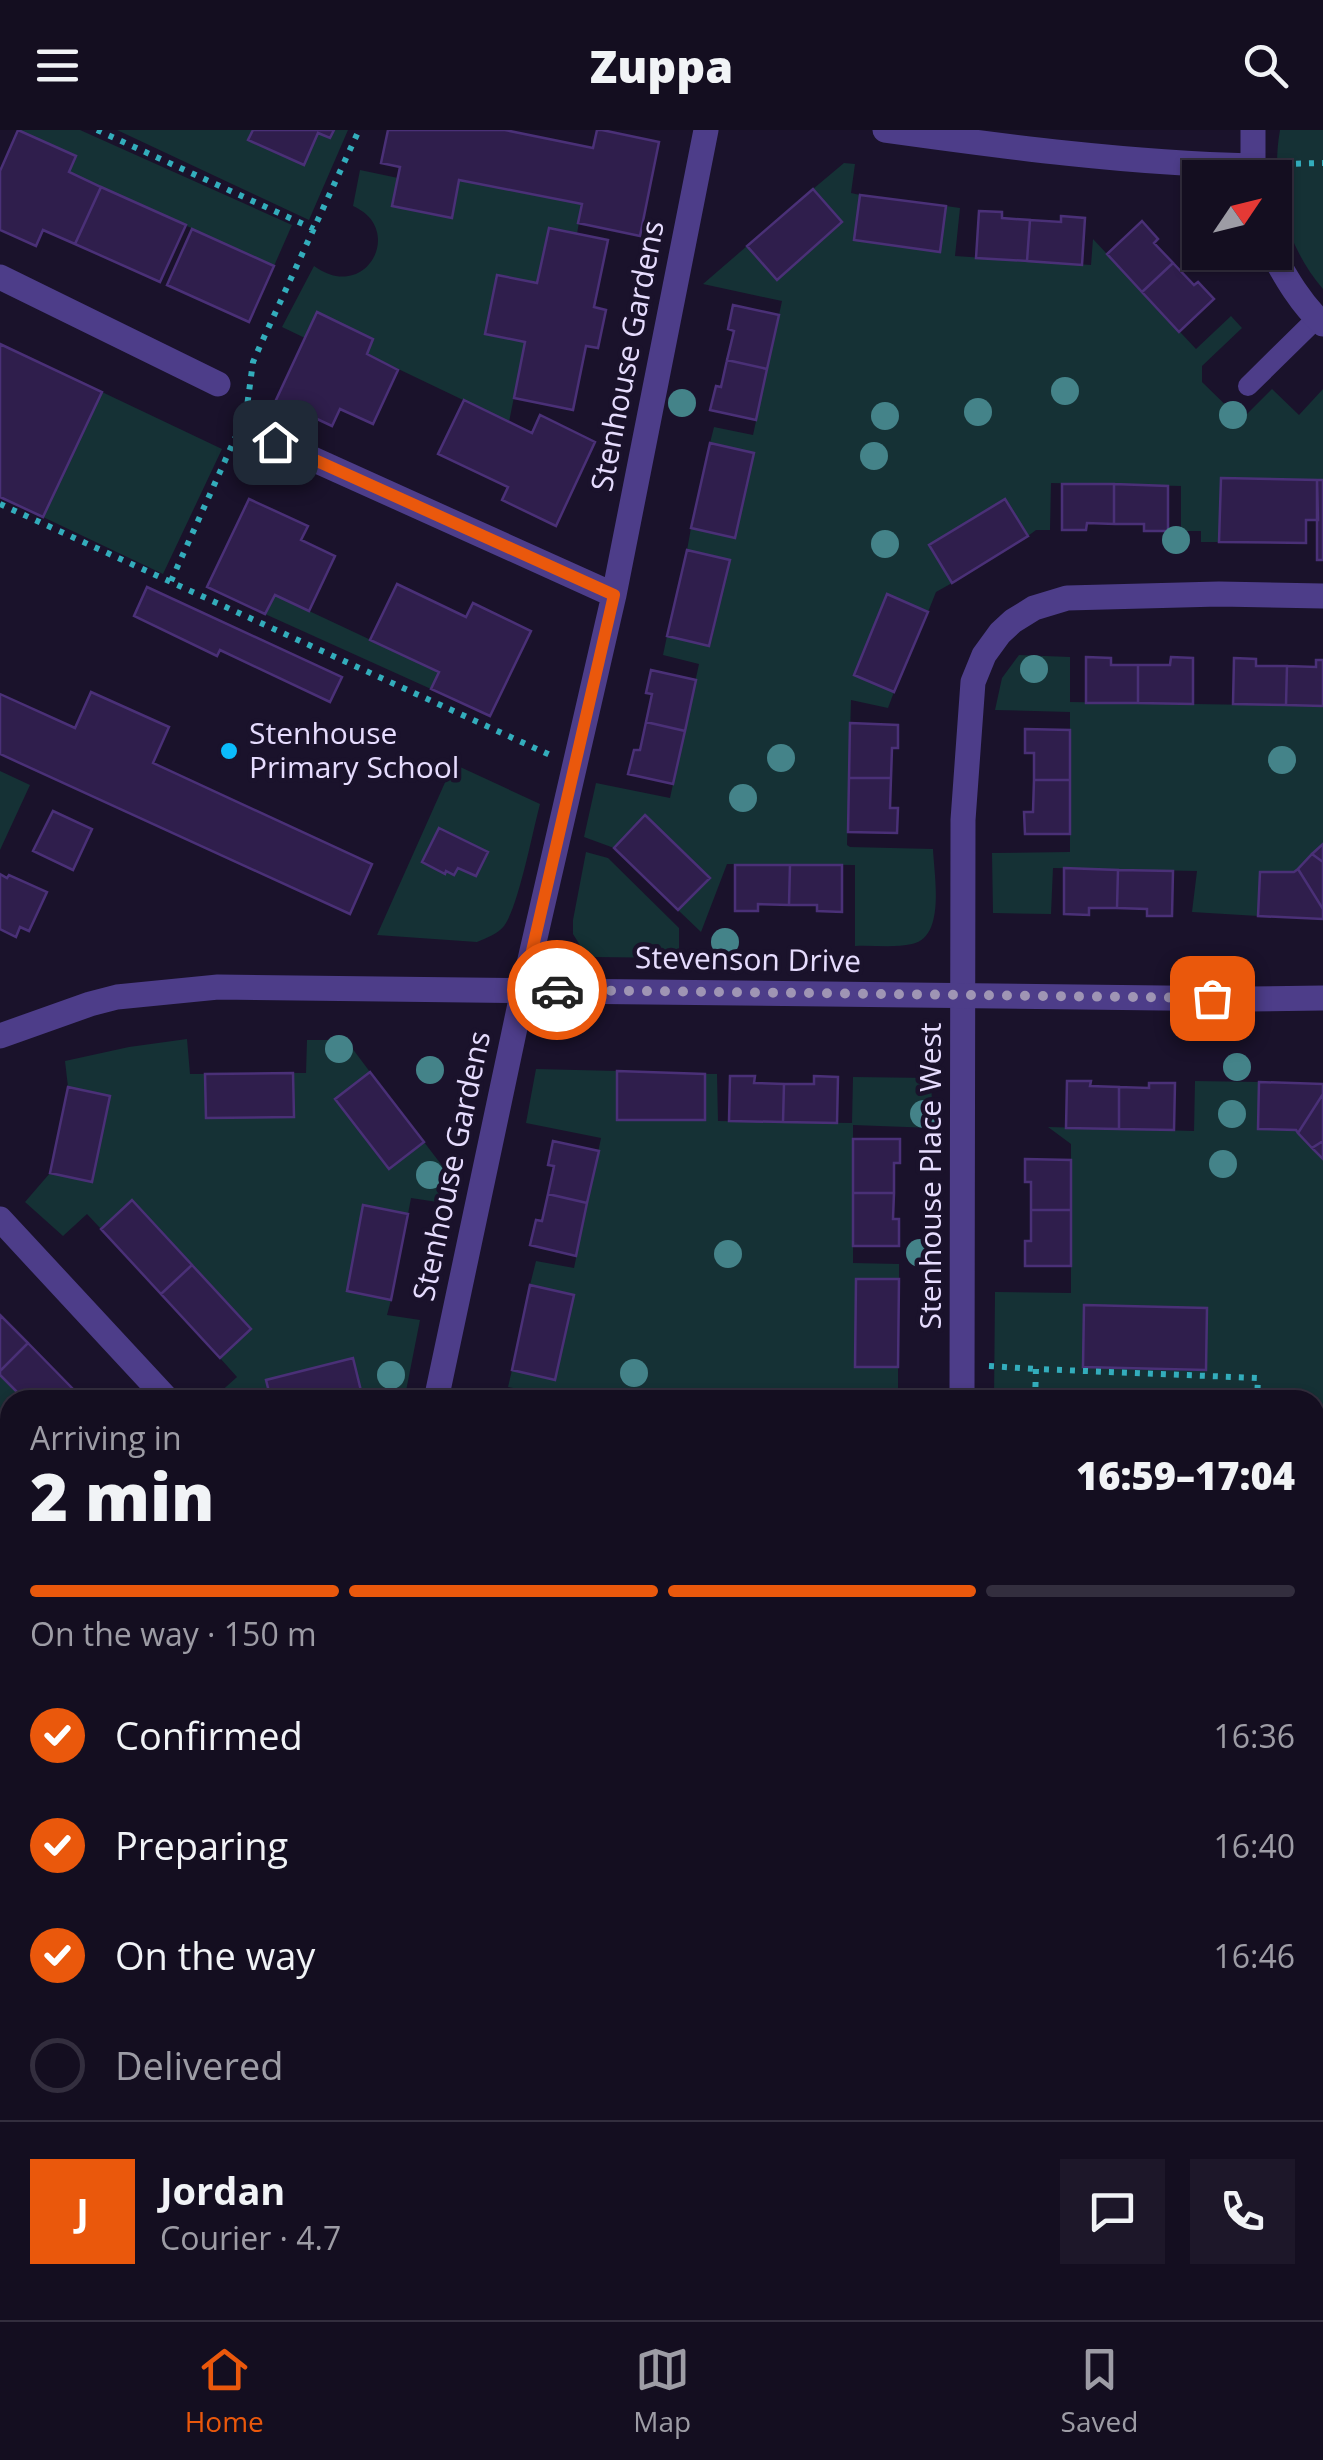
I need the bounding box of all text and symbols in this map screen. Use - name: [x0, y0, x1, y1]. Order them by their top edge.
- text: Zuppa: [590, 35, 733, 96]
- icon: menu: [30, 38, 85, 93]
- icon: search: [1238, 38, 1293, 93]
- north arrow: [1182, 160, 1292, 270]
- map controls: [1182, 160, 1292, 270]
- street label: Stenhouse Gardens: [580, 217, 673, 495]
- pin: [233, 400, 318, 485]
- icon: home: [248, 415, 303, 470]
- place label: Stenhouse Primary School: [249, 712, 459, 787]
- marker: Stenhouse Primary School: [218, 740, 240, 762]
- street label: Stevenson Drive: [635, 936, 861, 981]
- courier: [507, 940, 607, 1040]
- pin: [1170, 956, 1255, 1041]
- icon: car: [530, 963, 585, 1018]
- icon: bag: [1185, 971, 1240, 1026]
- street label: Stenhouse Place West: [909, 1022, 950, 1330]
- street label: Stenhouse Gardens: [402, 1027, 499, 1304]
- text: Arriving in: [30, 1416, 182, 1459]
- text: 16:59–17:04: [1076, 1449, 1295, 1501]
- text: 2 min: [30, 1452, 215, 1540]
- text: On the way · 150 m: [30, 1612, 317, 1655]
- icon: check: [30, 1708, 85, 1763]
- text: Confirmed: [115, 1709, 303, 1761]
- text: 16:36: [1213, 1714, 1295, 1757]
- icon: check: [30, 1818, 85, 1873]
- text: Preparing: [115, 1819, 288, 1871]
- text: 16:40: [1213, 1824, 1295, 1867]
- icon: check: [30, 1928, 85, 1983]
- text: On the way: [115, 1929, 315, 1981]
- text: 16:46: [1213, 1934, 1295, 1977]
- text: Delivered: [115, 2039, 284, 2091]
- button: chat: [1060, 2159, 1165, 2264]
- button: phone: [1190, 2159, 1295, 2264]
- text: Jordan: [160, 2164, 285, 2216]
- text: J: [76, 2185, 89, 2237]
- text: Courier · 4.7: [160, 2216, 341, 2259]
- tab: Home: [185, 2342, 264, 2440]
- tab: Map: [633, 2342, 691, 2440]
- tab: Saved: [1061, 2342, 1138, 2440]

